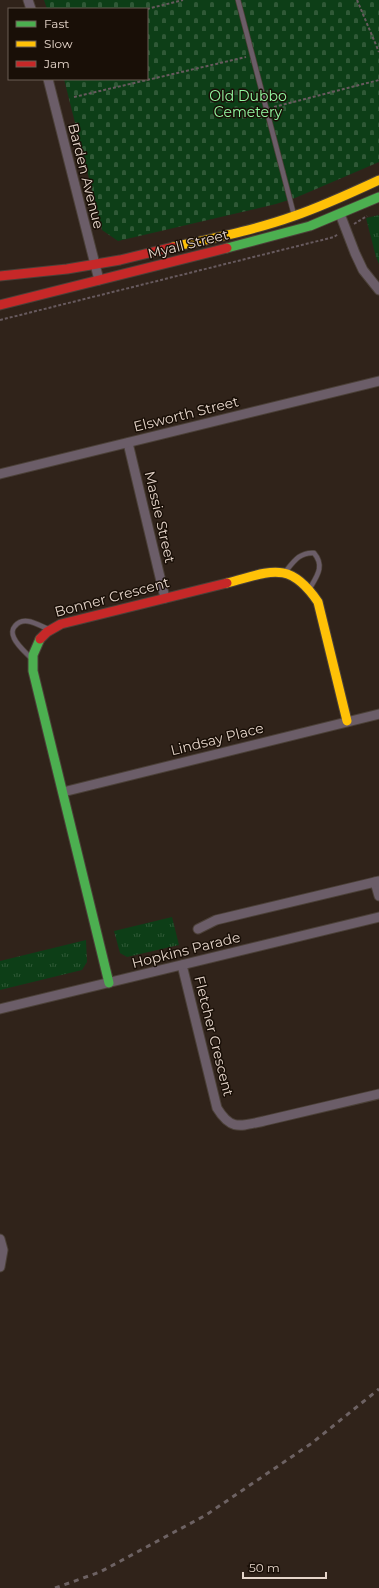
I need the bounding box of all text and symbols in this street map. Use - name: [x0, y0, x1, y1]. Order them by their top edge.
- legend: [8, 8, 148, 80]
- text: Fast: [44, 16, 69, 31]
- text: Slow: [44, 36, 73, 51]
- text: Jam: [43, 56, 70, 71]
- park label: Old Dubbo Cemetery: [209, 87, 287, 121]
- street label: Barden Avenue: [64, 121, 108, 231]
- street label: Myall Street: [146, 225, 230, 263]
- street label: Elsworth Street: [132, 392, 241, 436]
- street label: Massie Street: [141, 469, 179, 565]
- street label: Bonner Crescent: [53, 573, 172, 621]
- street label: Lindsay Place: [169, 719, 265, 759]
- street label: Hopkins Parade: [130, 928, 242, 972]
- street label: Fletcher Crescent: [190, 974, 238, 1098]
- scale bar: [243, 1554, 326, 1580]
- text: 50 m: [249, 1560, 280, 1575]

